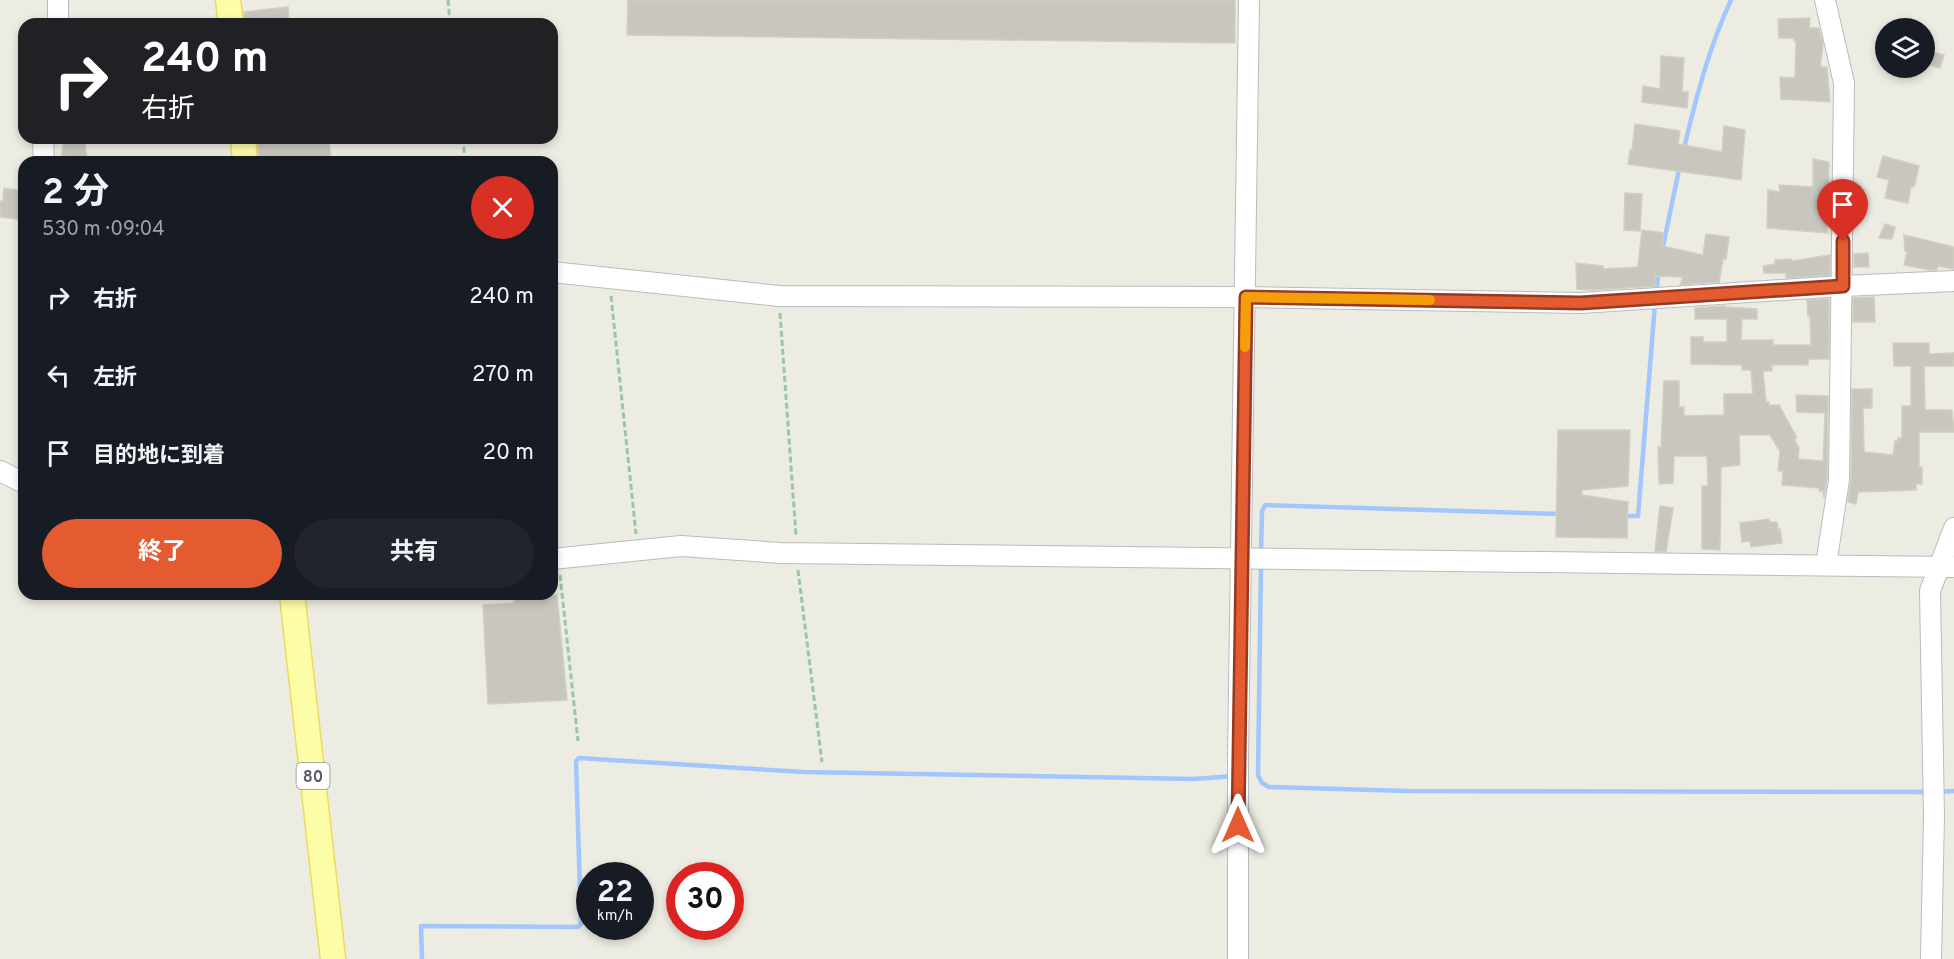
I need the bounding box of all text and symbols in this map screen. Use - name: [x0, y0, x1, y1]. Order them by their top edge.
- map controls: [1875, 18, 1935, 78]
- button: layers: [1875, 18, 1935, 78]
- text: 240 m: [141, 34, 269, 87]
- icon: right: [42, 42, 120, 120]
- text: 右折: [141, 93, 195, 127]
- text: 2 分: [42, 171, 109, 217]
- button: close: [471, 176, 534, 239]
- pin: [1817, 179, 1868, 241]
- icon: arrive: [1826, 188, 1859, 221]
- text: 530 m · 09:04: [42, 217, 165, 243]
- icon: right: [42, 281, 75, 314]
- text: 240 m: [469, 284, 534, 311]
- text: 右折: [93, 287, 137, 314]
- icon: left: [42, 359, 75, 392]
- text: 270 m: [472, 362, 534, 389]
- text: 左折: [93, 365, 137, 392]
- icon: arrive: [42, 437, 75, 470]
- text: 20 m: [483, 440, 534, 467]
- text: 目的地に到着: [93, 443, 225, 470]
- button: 終了: [42, 519, 282, 588]
- button: 共有: [294, 519, 534, 588]
- road number: 80: [296, 763, 330, 789]
- position arrow: [1206, 793, 1270, 857]
- speed limit sign: 30: [666, 862, 744, 940]
- text: 22: [597, 875, 633, 912]
- text: km/h: [597, 907, 633, 926]

